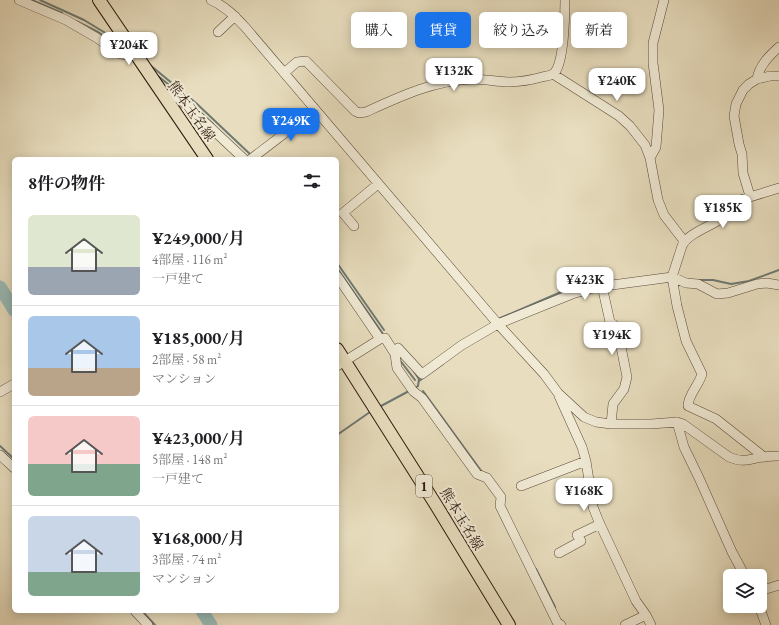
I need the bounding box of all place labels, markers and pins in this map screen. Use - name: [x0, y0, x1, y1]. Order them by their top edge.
- pin: ¥204K: [101, 32, 157, 66]
- pin: ¥132K: [426, 58, 482, 92]
- pin: ¥240K: [589, 68, 645, 102]
- pin: ¥249K: [263, 108, 319, 142]
- pin: ¥185K: [695, 195, 751, 229]
- pin: ¥423K: [557, 267, 613, 301]
- pin: ¥194K: [584, 322, 640, 356]
- pin: ¥168K: [556, 478, 612, 512]

